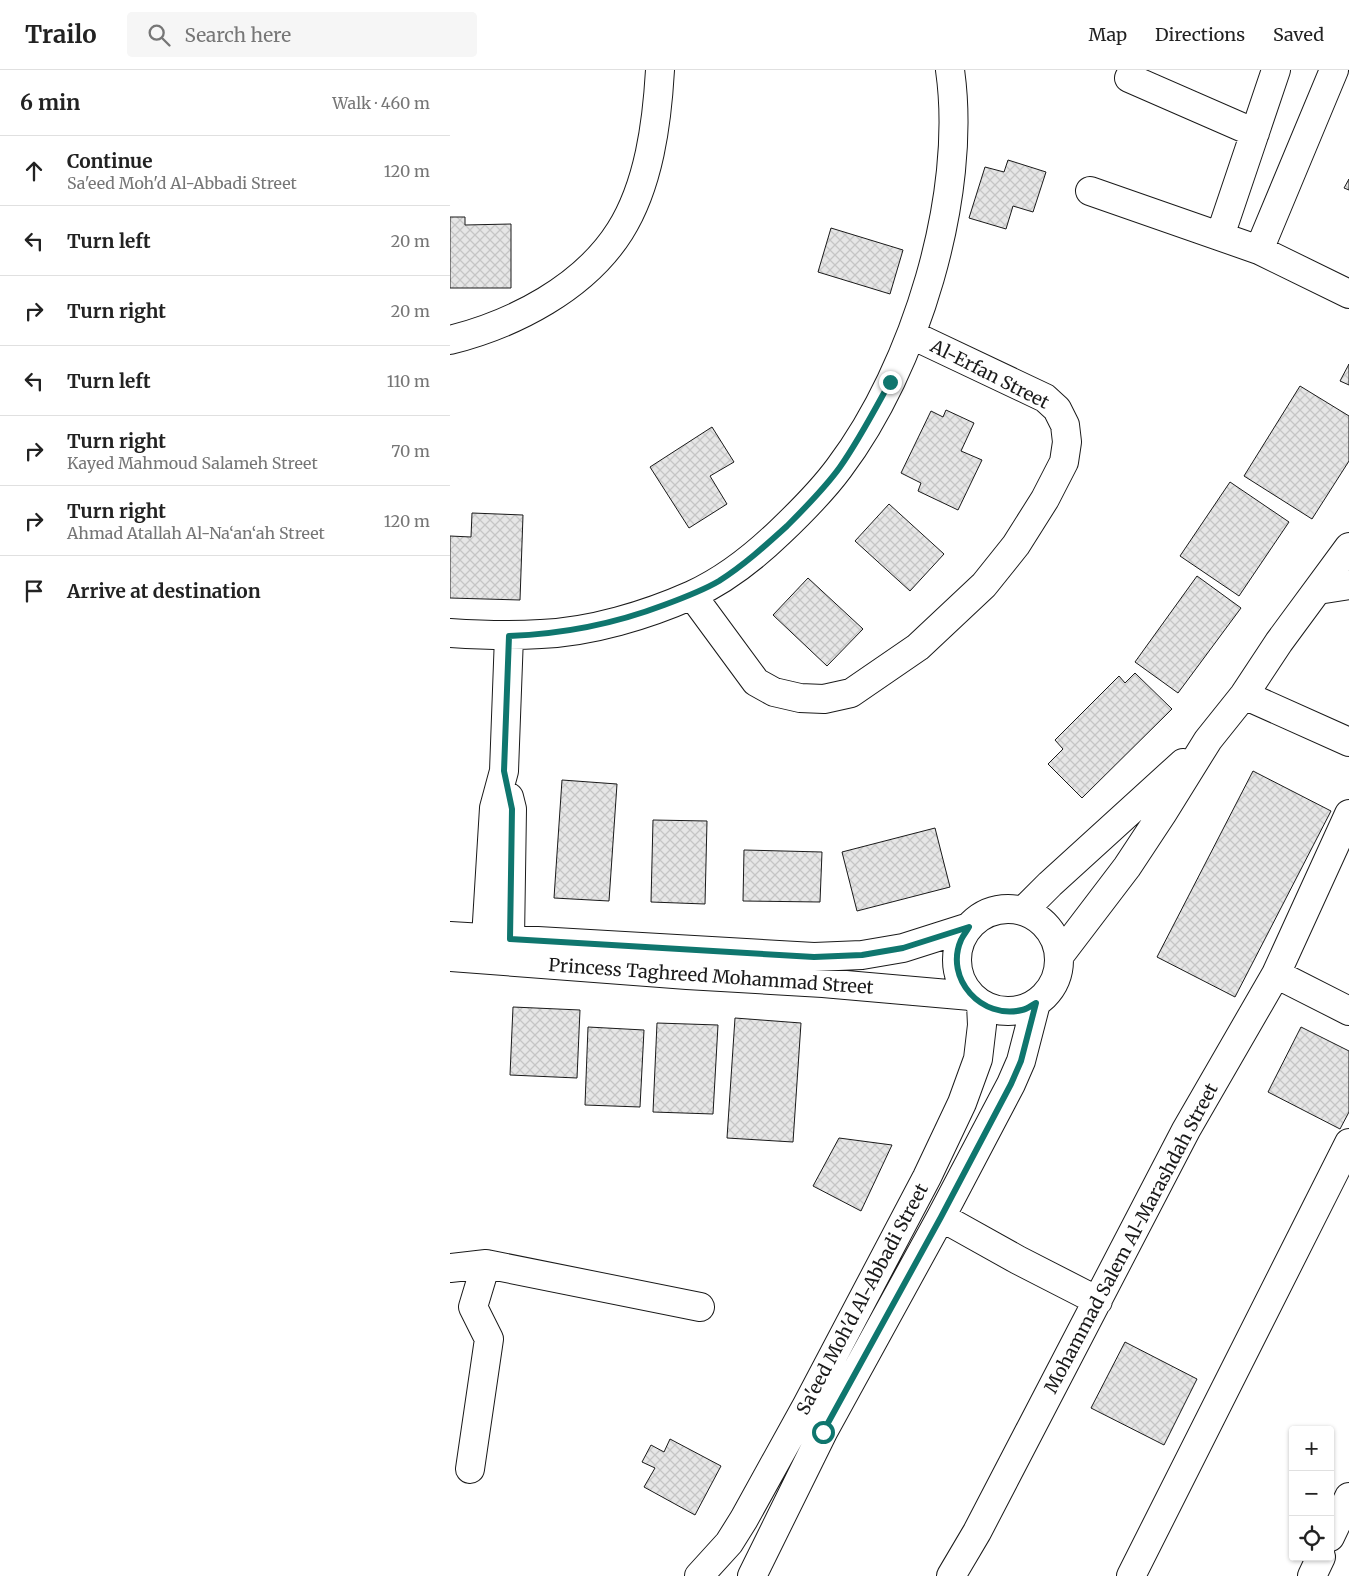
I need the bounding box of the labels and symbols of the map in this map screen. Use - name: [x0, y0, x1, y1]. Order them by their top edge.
- street label: Al-Erfan Street: [926, 334, 1053, 414]
- route end: [879, 371, 902, 394]
- street label: Princess Taghreed Mohammad Street: [548, 953, 874, 999]
- street label: Mohammad Salem Al-Marashdah Street: [1039, 1079, 1223, 1397]
- street label: Sa'eed Moh'd Al-Abbadi Street: [791, 1179, 933, 1419]
- route start: [812, 1421, 835, 1444]

